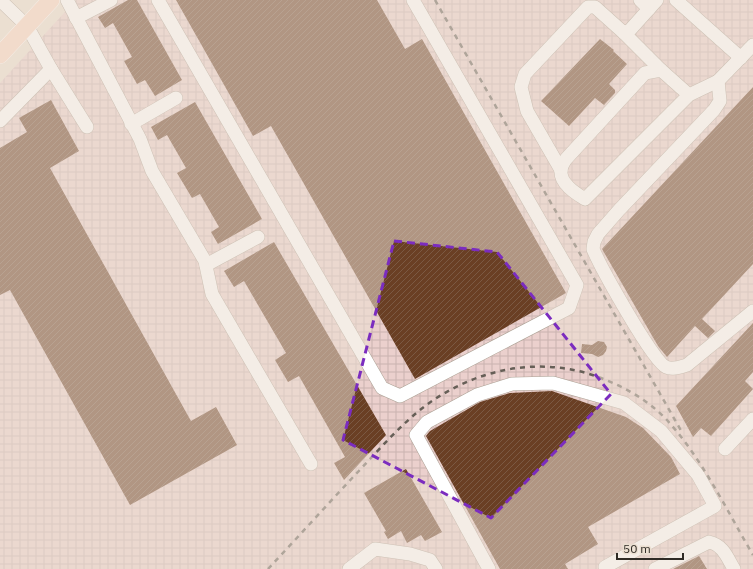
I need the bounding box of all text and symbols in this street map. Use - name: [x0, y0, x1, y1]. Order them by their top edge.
- scale bar: [617, 535, 683, 561]
- text: 50 m: [623, 541, 651, 556]

